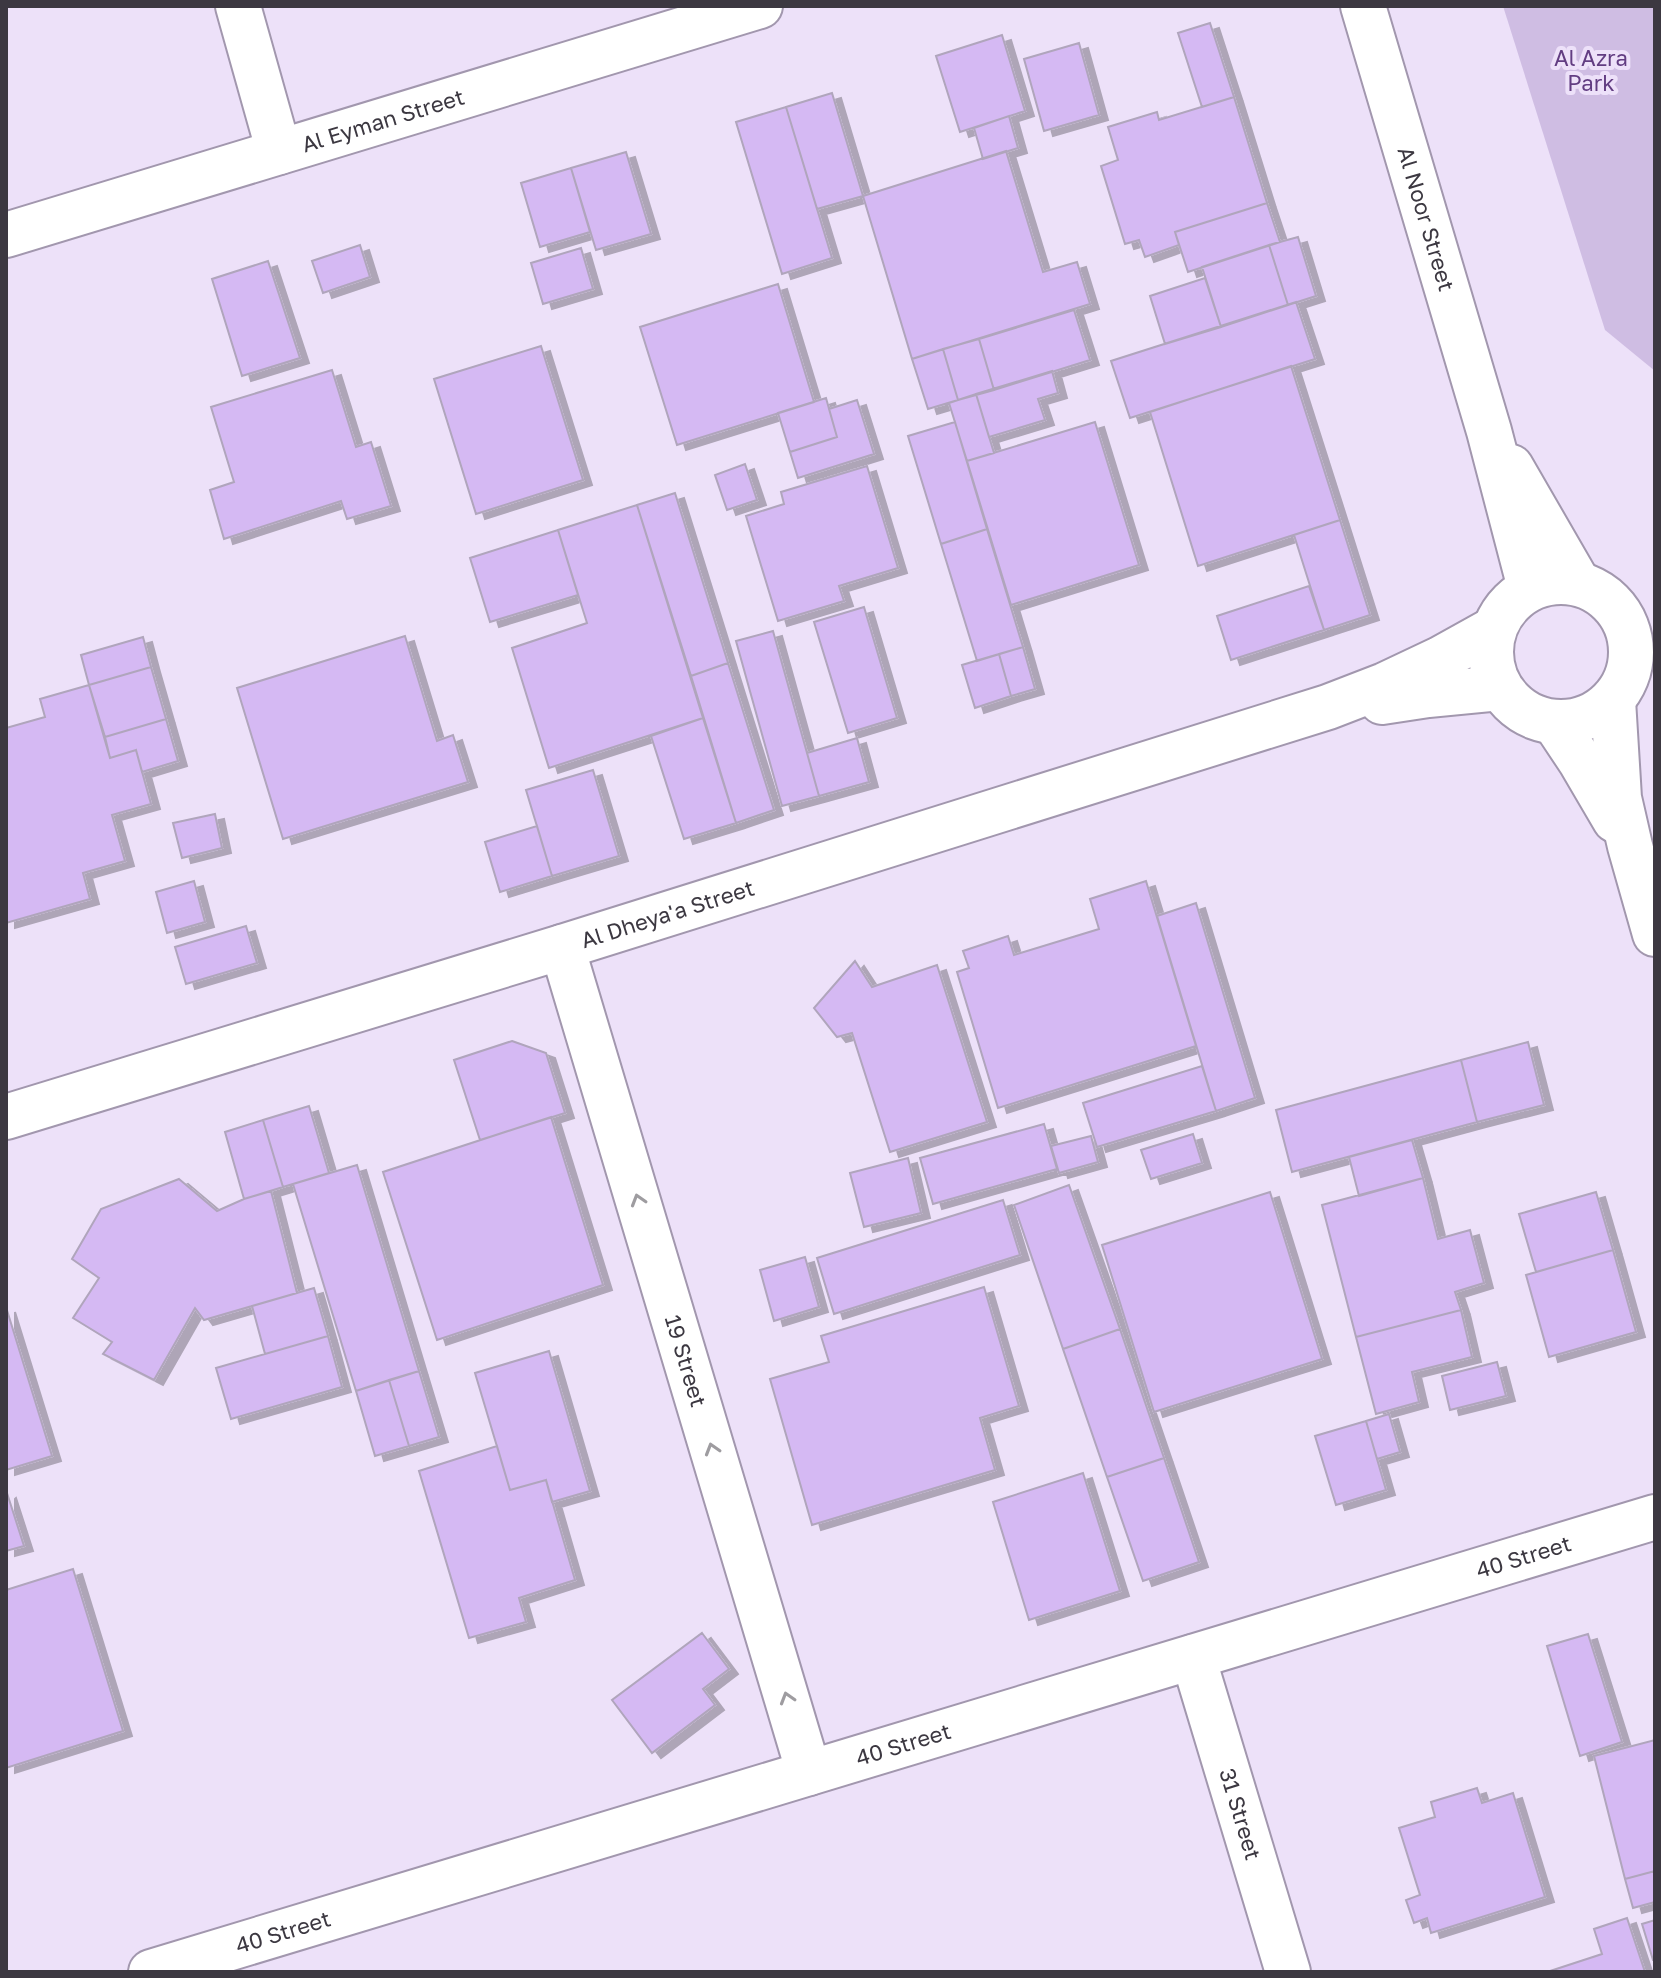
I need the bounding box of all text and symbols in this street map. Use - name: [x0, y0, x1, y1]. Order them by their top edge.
- park label: Al Azra Park: [1554, 44, 1628, 96]
- street label: Al Eyman Street: [298, 83, 467, 157]
- street label: Al Noor Street: [1392, 143, 1461, 294]
- street label: Al Dheya'a Street: [577, 874, 757, 953]
- one-way arrow: [631, 1193, 647, 1207]
- street label: 19 Street: [660, 1312, 713, 1410]
- one-way arrow: [705, 1443, 721, 1456]
- street label: 40 Street: [1473, 1529, 1574, 1583]
- one-way arrow: [780, 1692, 796, 1705]
- street label: 40 Street: [852, 1717, 954, 1771]
- street label: 31 Street: [1214, 1765, 1267, 1863]
- street label: 40 Street: [232, 1904, 334, 1959]

